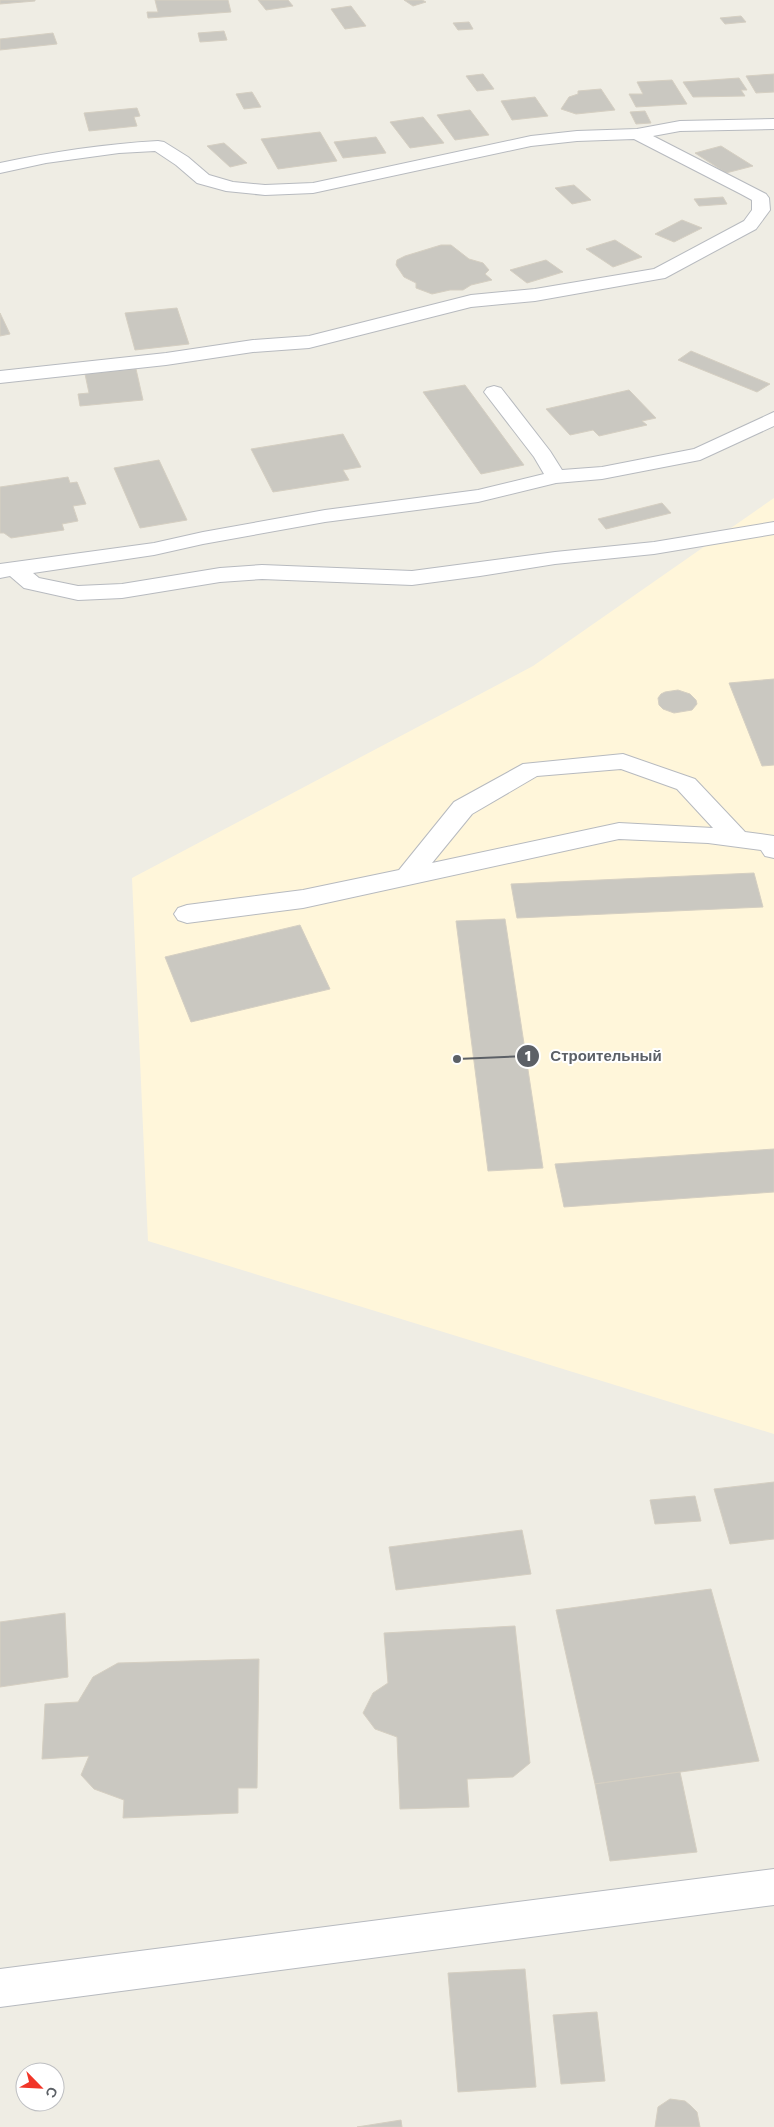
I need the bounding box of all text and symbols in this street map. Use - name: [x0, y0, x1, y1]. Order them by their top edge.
- callout: Строительный: [515, 1041, 672, 1071]
- text: 1: [525, 1047, 531, 1065]
- text: Строительный: [550, 1047, 662, 1065]
- north arrow: [15, 2062, 65, 2112]
- text: С: [43, 2084, 61, 2100]

